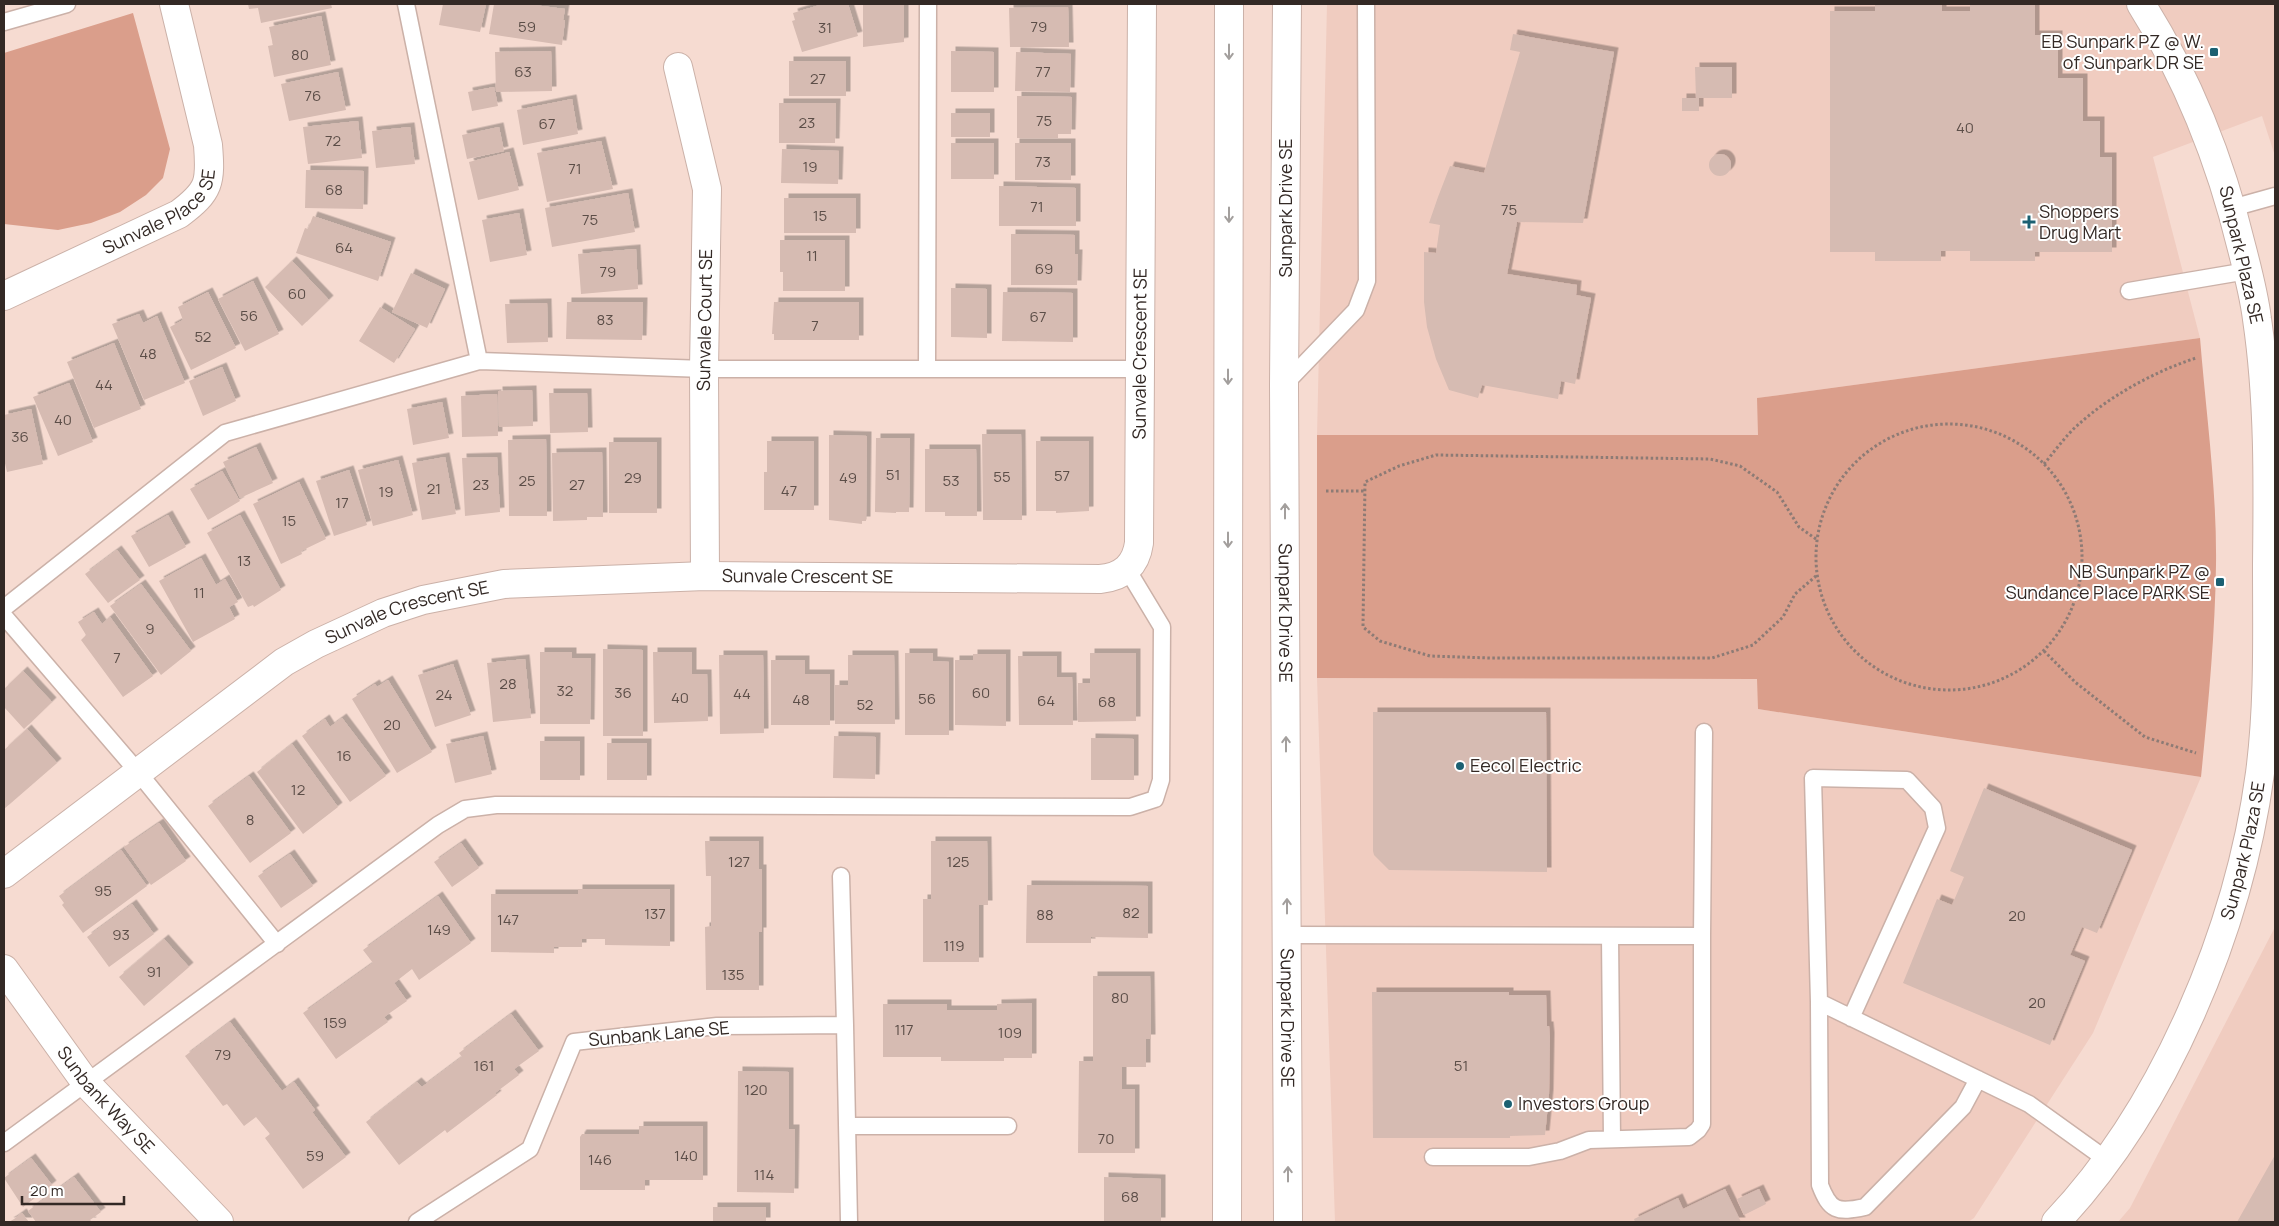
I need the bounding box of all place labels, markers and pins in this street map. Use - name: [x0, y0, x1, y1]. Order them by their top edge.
- place label: EB Sunpark PZ @ W. of Sunpark DR SE: [2041, 29, 2204, 74]
- marker: EB Sunpark PZ @ W. of Sunpark DR SE: [2208, 46, 2220, 58]
- place label: Shoppers Drug Mart: [2039, 199, 2121, 244]
- marker: Shoppers Drug Mart: [2023, 216, 2035, 228]
- place label: NB Sunpark PZ @ Sundance Place PARK SE: [2006, 559, 2210, 604]
- marker: NB Sunpark PZ @ Sundance Place PARK SE: [2214, 576, 2226, 588]
- place label: Eecol Electric: [1470, 753, 1582, 777]
- marker: Eecol Electric: [1454, 760, 1466, 772]
- place label: Investors Group: [1518, 1091, 1649, 1115]
- marker: Investors Group: [1502, 1098, 1514, 1110]

